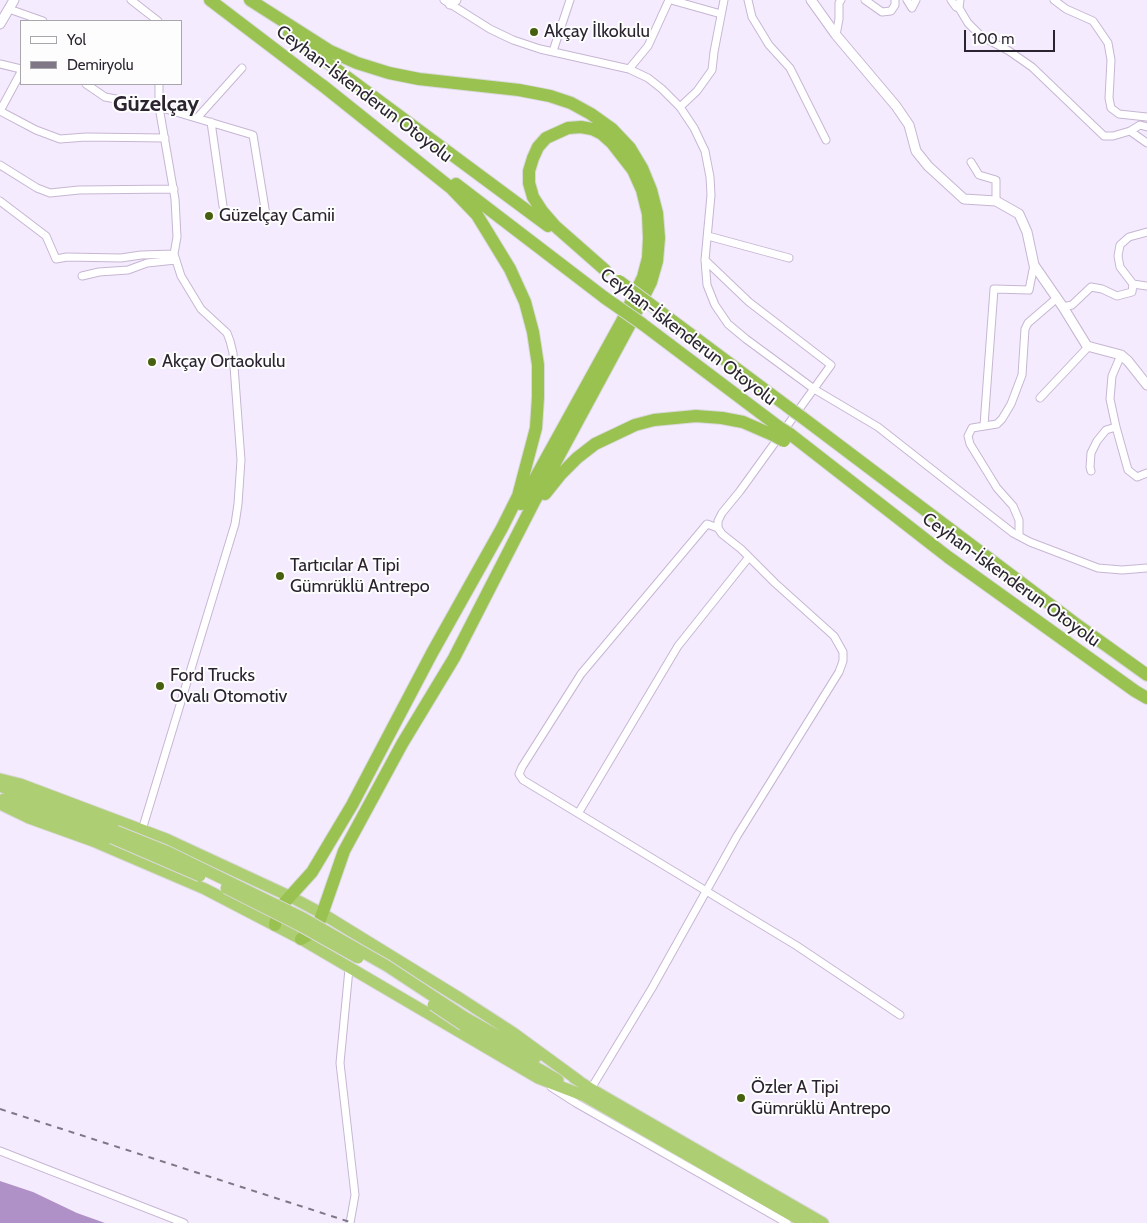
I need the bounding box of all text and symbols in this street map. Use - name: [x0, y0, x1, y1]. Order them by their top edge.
- legend: [20, 20, 182, 85]
- scale bar: [967, 20, 1058, 52]
- street label: Ceyhan-İskenderun Otoyolu: [272, 21, 456, 167]
- place label: Akçay İlkokulu: [544, 21, 650, 43]
- marker: Akçay İlkokulu: [528, 26, 540, 38]
- text: 100 m: [972, 30, 1014, 48]
- text: Yol: [67, 31, 86, 49]
- text: Demiryolu: [67, 56, 134, 74]
- district label: Güzelçay: [113, 92, 199, 118]
- place label: Güzelçay Camii: [219, 205, 335, 227]
- marker: Güzelçay Camii: [203, 210, 215, 222]
- street label: Ceyhan-İskenderun Otoyolu: [596, 264, 780, 410]
- place label: Akçay Ortaokulu: [162, 351, 286, 373]
- marker: Akçay Ortaokulu: [146, 356, 158, 368]
- street label: Ceyhan-İskenderun Otoyolu: [918, 508, 1104, 652]
- place label: Tartıcılar A Tipi Gümrüklü Antrepo: [290, 555, 430, 598]
- marker: Tartıcılar A Tipi Gümrüklü Antrepo: [274, 570, 286, 582]
- place label: Ford Trucks Ovalı Otomotiv: [170, 665, 287, 708]
- marker: Ford Trucks Ovalı Otomotiv: [154, 680, 166, 692]
- place label: Özler A Tipi Gümrüklü Antrepo: [751, 1077, 891, 1120]
- marker: Özler A Tipi Gümrüklü Antrepo: [735, 1092, 747, 1104]

